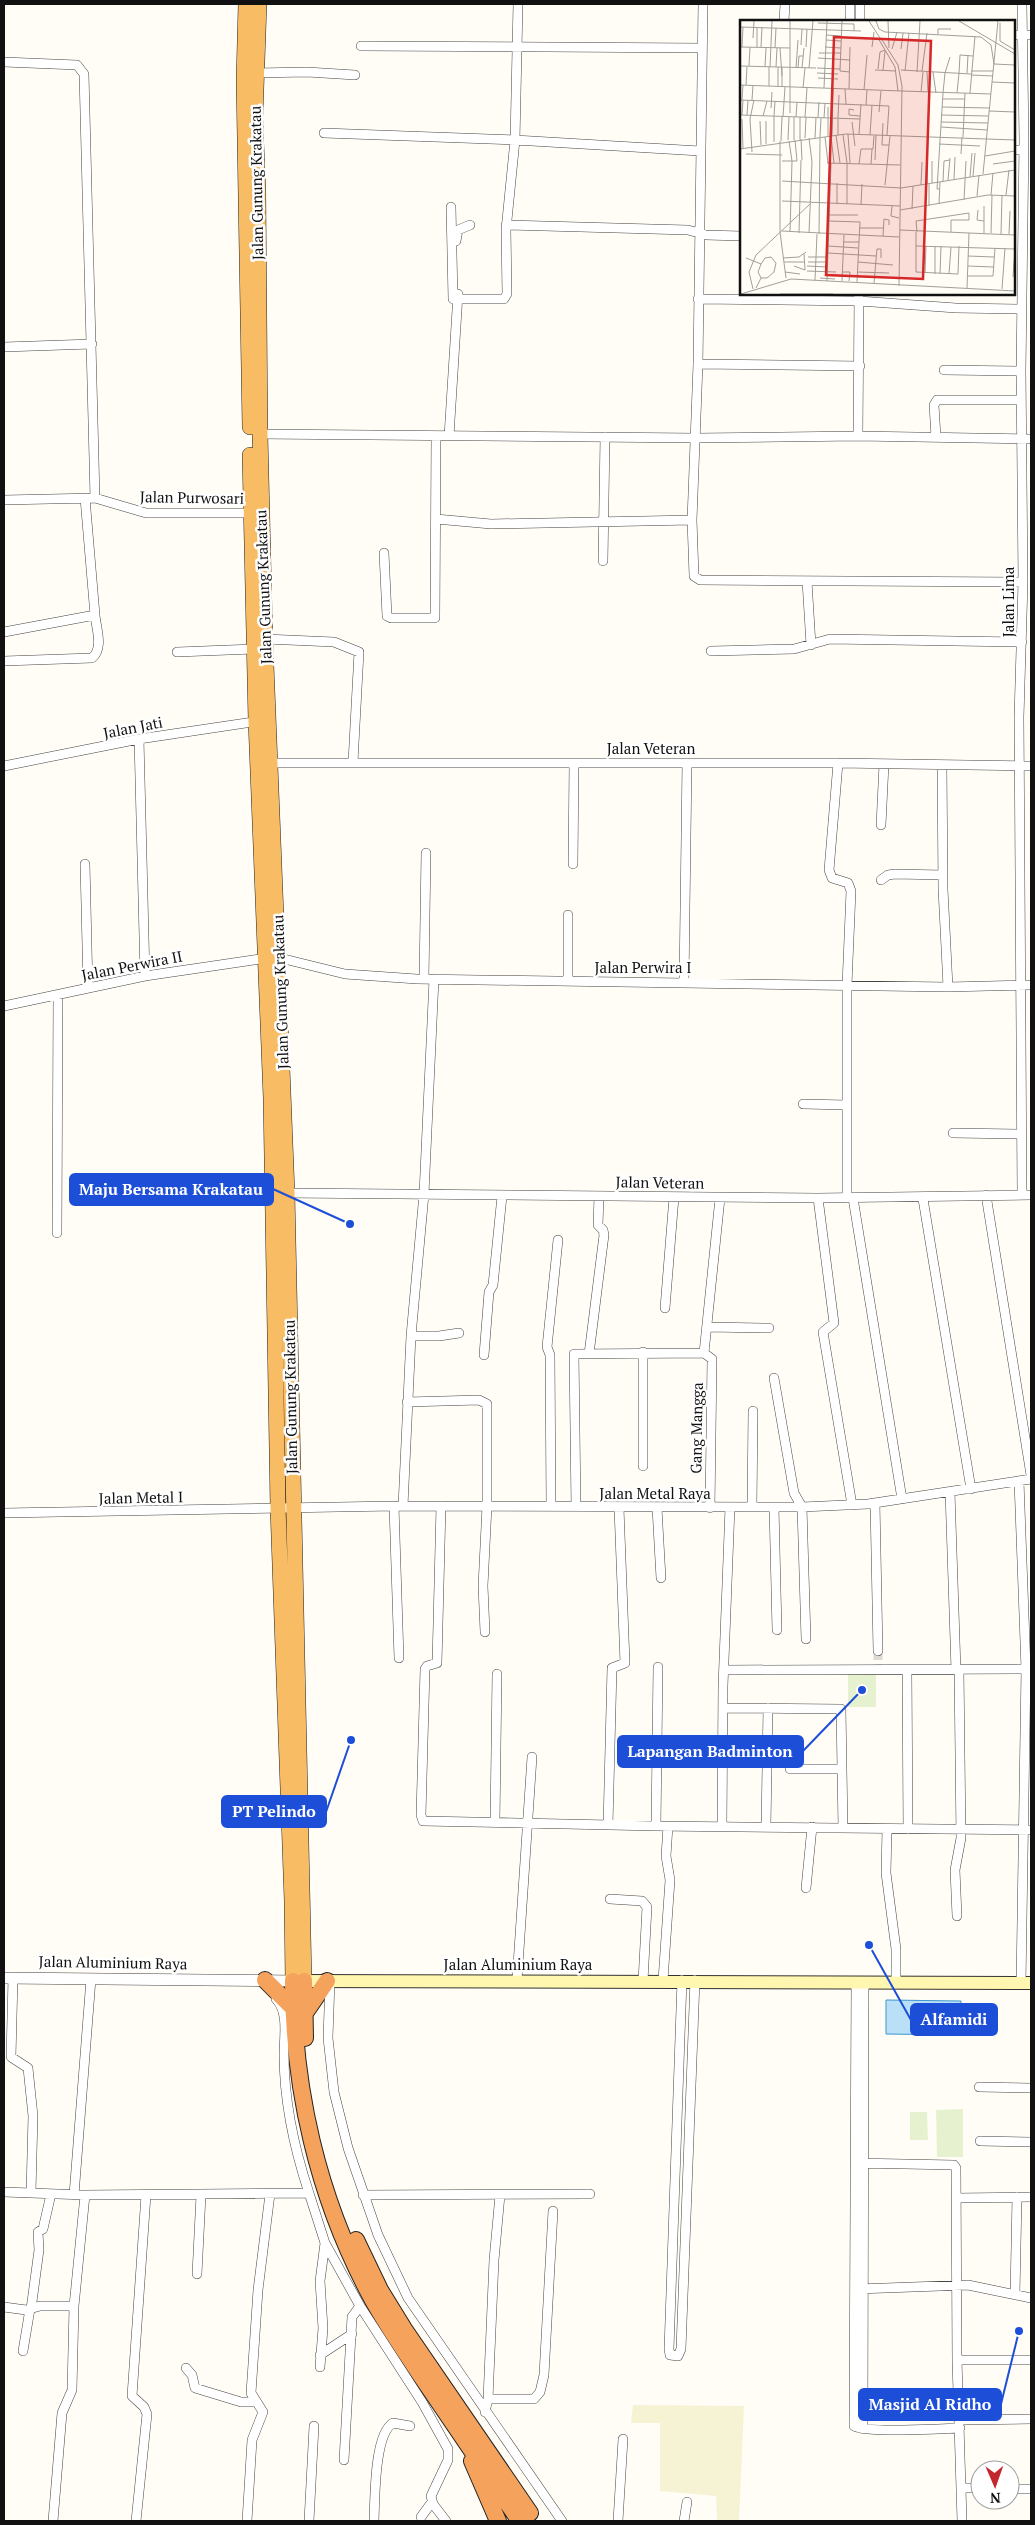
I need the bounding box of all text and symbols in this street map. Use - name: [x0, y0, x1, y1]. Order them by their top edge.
- inset map: [740, 20, 1015, 295]
- street label: Jalan Gunung Krakatau: [245, 105, 267, 260]
- street label: Jalan Purwosari: [140, 486, 244, 508]
- street label: Jalan Gunung Krakatau: [250, 509, 276, 665]
- street label: Jalan Lima: [998, 566, 1018, 637]
- street label: Jalan Jati: [101, 711, 164, 743]
- street label: Jalan Veteran: [607, 738, 695, 758]
- street label: Jalan Gunung Krakatau: [267, 914, 293, 1070]
- street label: Jalan Perwira II: [80, 945, 184, 985]
- street label: Jalan Perwira I: [595, 957, 692, 977]
- street label: Jalan Veteran: [615, 1171, 705, 1193]
- callout: Maju Bersama Krakatau: [70, 1174, 273, 1205]
- text: Maju Bersama Krakatau: [79, 1178, 263, 1200]
- street label: Jalan Gunung Krakatau: [279, 1319, 301, 1474]
- street label: Gang Mangga: [685, 1382, 707, 1474]
- street label: Jalan Metal Raya: [599, 1483, 711, 1503]
- street label: Jalan Metal I: [99, 1486, 183, 1508]
- callout: Lapangan Badminton: [618, 1736, 803, 1767]
- text: Lapangan Badminton: [627, 1740, 793, 1762]
- callout: PT Pelindo: [222, 1796, 326, 1827]
- text: PT Pelindo: [232, 1800, 316, 1822]
- street label: Jalan Aluminium Raya: [38, 1951, 188, 1973]
- street label: Jalan Aluminium Raya: [444, 1954, 593, 1974]
- callout: Alfamidi: [911, 2004, 997, 2035]
- text: Alfamidi: [921, 2008, 987, 2030]
- callout: Masjid Al Ridho: [859, 2389, 1001, 2420]
- text: Masjid Al Ridho: [869, 2393, 992, 2415]
- north arrow: [970, 2460, 1020, 2510]
- text: N: [989, 2489, 1001, 2508]

